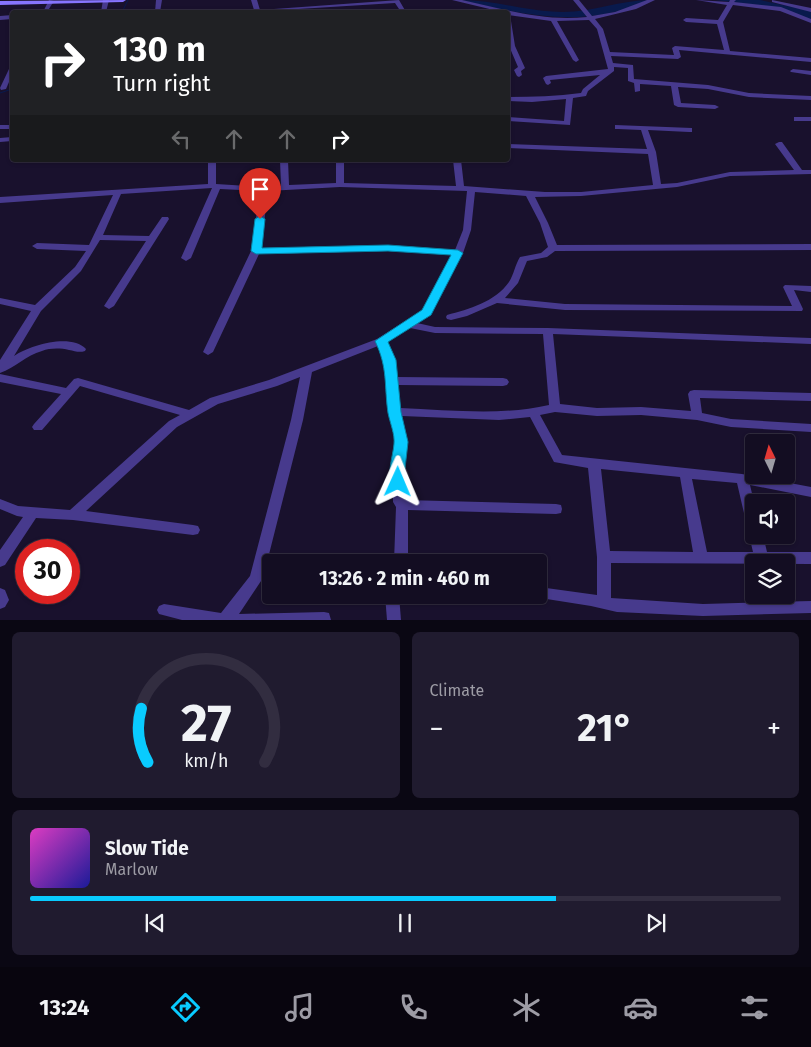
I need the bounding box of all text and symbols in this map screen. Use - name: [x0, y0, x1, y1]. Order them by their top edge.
- text: 130 m: [113, 28, 206, 70]
- icon: right: [30, 30, 95, 95]
- text: Turn right: [113, 70, 210, 97]
- icon: left: [167, 125, 195, 153]
- icon: ahead: [220, 125, 248, 153]
- icon: ahead: [273, 125, 301, 153]
- icon: right: [326, 125, 354, 153]
- pin: [239, 168, 281, 219]
- icon: arrive: [246, 175, 274, 203]
- north arrow: [745, 434, 795, 484]
- map controls: [745, 434, 795, 604]
- position arrow: [371, 455, 423, 507]
- button: sound: [745, 494, 795, 544]
- speed limit sign: 30: [15, 539, 80, 604]
- button: layers: [745, 554, 795, 604]
- text: 13:26 · 2 min · 460 m: [319, 567, 490, 590]
- text: Climate: [430, 681, 484, 700]
- text: 27: [180, 692, 231, 755]
- text: 21°: [577, 705, 633, 751]
- text: −: [430, 712, 444, 745]
- text: +: [767, 712, 781, 745]
- text: km/h: [184, 750, 228, 772]
- text: Slow Tide: [105, 837, 189, 860]
- text: Marlow: [105, 860, 158, 879]
- icon: previous: [141, 909, 169, 937]
- icon: pause: [391, 909, 419, 937]
- icon: next: [642, 909, 670, 937]
- icon: directions: [168, 990, 203, 1025]
- icon: music: [282, 990, 317, 1025]
- icon: phone: [396, 990, 431, 1025]
- icon: climate: [509, 990, 544, 1025]
- icon: car: [623, 990, 658, 1025]
- icon: filters: [737, 990, 772, 1025]
- text: 13:24: [39, 994, 89, 1021]

